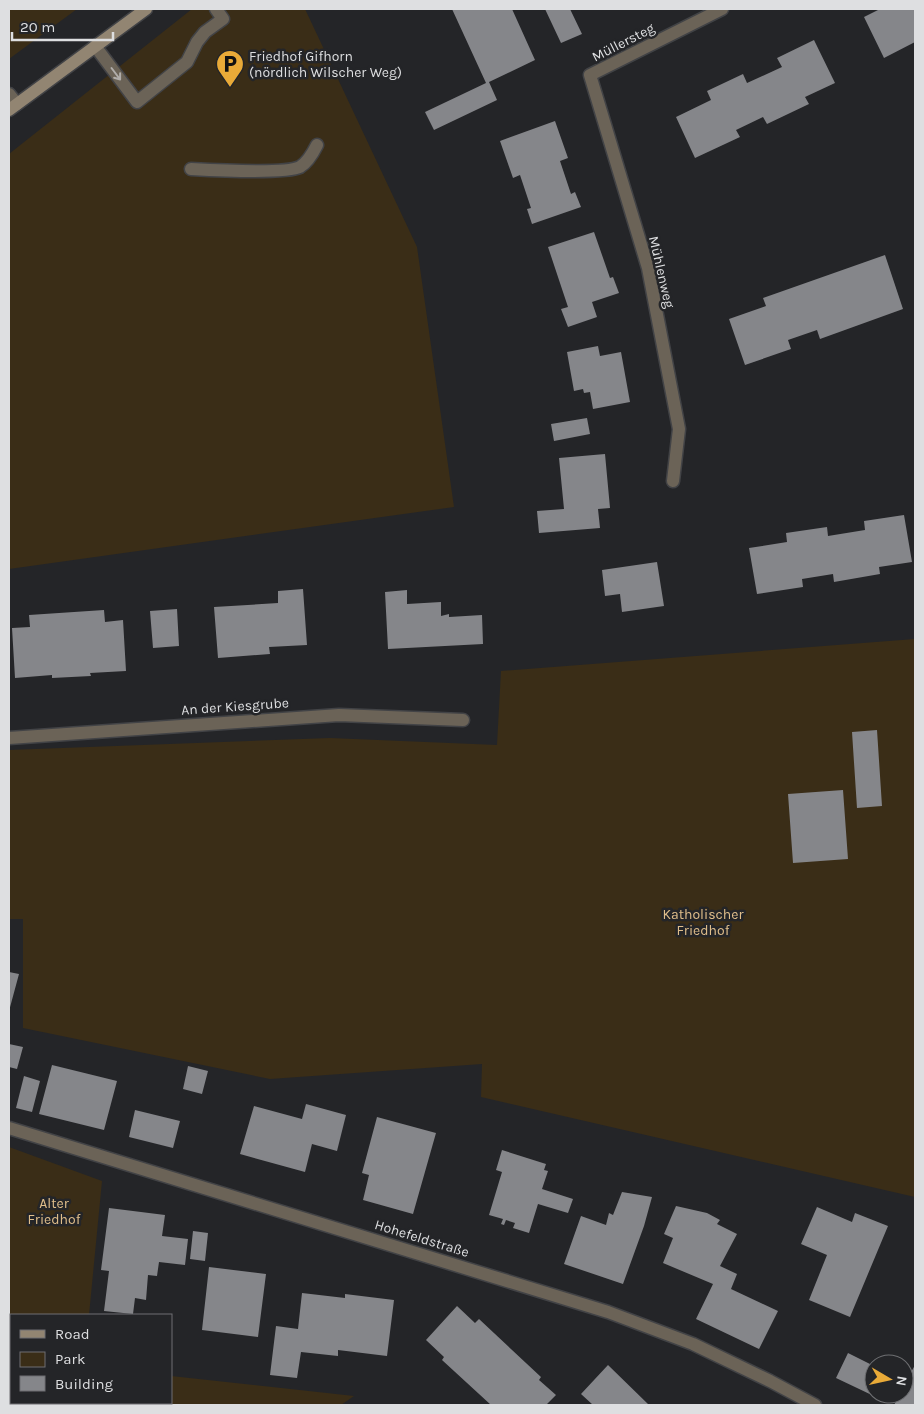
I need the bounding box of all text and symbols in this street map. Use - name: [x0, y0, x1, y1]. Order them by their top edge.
- scale bar: [12, 10, 114, 42]
- text: 20 m: [20, 18, 55, 36]
- street label: Müllersteg: [589, 19, 658, 65]
- place label: Friedhof Gifhorn (nördlich Wilscher Weg): [249, 48, 402, 81]
- parking icon: Friedhof Gifhorn (nördlich Wilscher Weg): [215, 49, 245, 88]
- one-way arrow: [110, 67, 121, 80]
- street label: Mühlenweg: [645, 234, 678, 310]
- street label: An der Kiesgrube: [181, 694, 289, 719]
- park label: Katholischer Friedhof: [663, 906, 744, 939]
- park label: Alter Friedhof: [28, 1195, 81, 1228]
- street label: Hohefeldstraße: [373, 1216, 471, 1261]
- legend: [10, 1314, 172, 1404]
- text: Road: [55, 1325, 90, 1343]
- text: Park: [55, 1350, 85, 1368]
- north arrow: [864, 1354, 914, 1404]
- text: Building: [55, 1375, 113, 1393]
- text: N: [892, 1375, 911, 1387]

